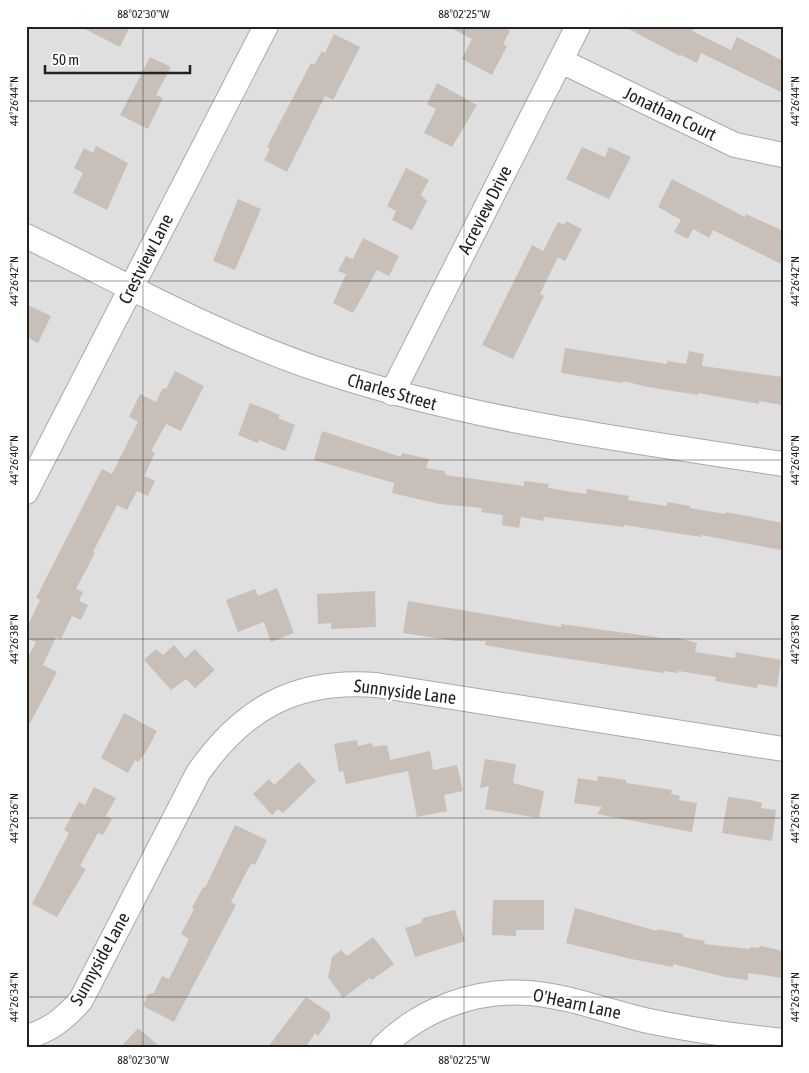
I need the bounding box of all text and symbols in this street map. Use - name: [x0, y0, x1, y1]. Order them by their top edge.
- text: 88°02'30"W: [117, 7, 169, 21]
- text: 88°02'25"W: [438, 7, 490, 21]
- scale bar: [45, 42, 190, 74]
- text: 50 m: [52, 51, 79, 68]
- text: 44°26'44"N: [7, 76, 21, 126]
- text: 44°26'44"N: [788, 76, 802, 126]
- street label: Jonathan Court: [621, 82, 720, 145]
- street label: Acreview Drive: [453, 162, 516, 258]
- street label: Crestview Lane: [114, 210, 177, 307]
- text: 44°26'42"N: [7, 256, 21, 306]
- text: 44°26'42"N: [788, 256, 802, 306]
- street label: Charles Street: [345, 369, 439, 414]
- text: 44°26'40"N: [7, 435, 21, 485]
- text: 44°26'40"N: [788, 435, 802, 485]
- text: 44°26'38"N: [7, 614, 21, 664]
- text: 44°26'38"N: [788, 614, 802, 664]
- street label: Sunnyside Lane: [353, 675, 457, 708]
- text: 44°26'36"N: [7, 793, 21, 843]
- text: 44°26'36"N: [788, 793, 802, 843]
- street label: Sunnyside Lane: [65, 909, 134, 1009]
- text: 44°26'34"N: [7, 972, 21, 1022]
- text: 44°26'34"N: [788, 972, 802, 1022]
- street label: O'Hearn Lane: [531, 984, 623, 1023]
- text: 88°02'30"W: [117, 1053, 169, 1067]
- text: 88°02'25"W: [438, 1053, 490, 1067]

